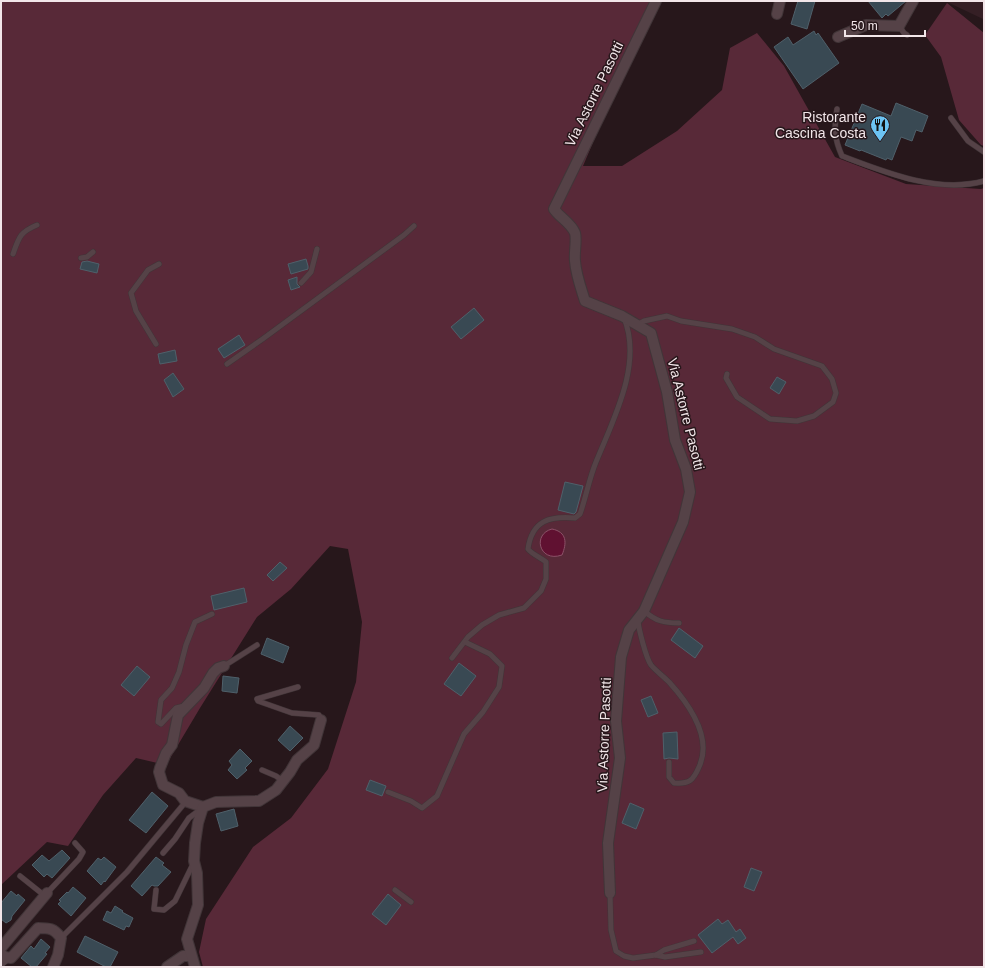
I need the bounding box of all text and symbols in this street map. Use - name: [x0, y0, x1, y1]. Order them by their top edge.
- scale bar: [845, 12, 925, 38]
- text: 50 m: [851, 19, 878, 33]
- street label: Via Astorre Pasotti: [562, 39, 626, 149]
- place label: Ristorante Cascina Costa: [775, 109, 866, 141]
- restaurant icon: Ristorante Cascina Costa: [869, 114, 891, 142]
- street label: Via Astorre Pasotti: [664, 356, 708, 472]
- street label: Via Astorre Pasotti: [594, 677, 614, 793]

